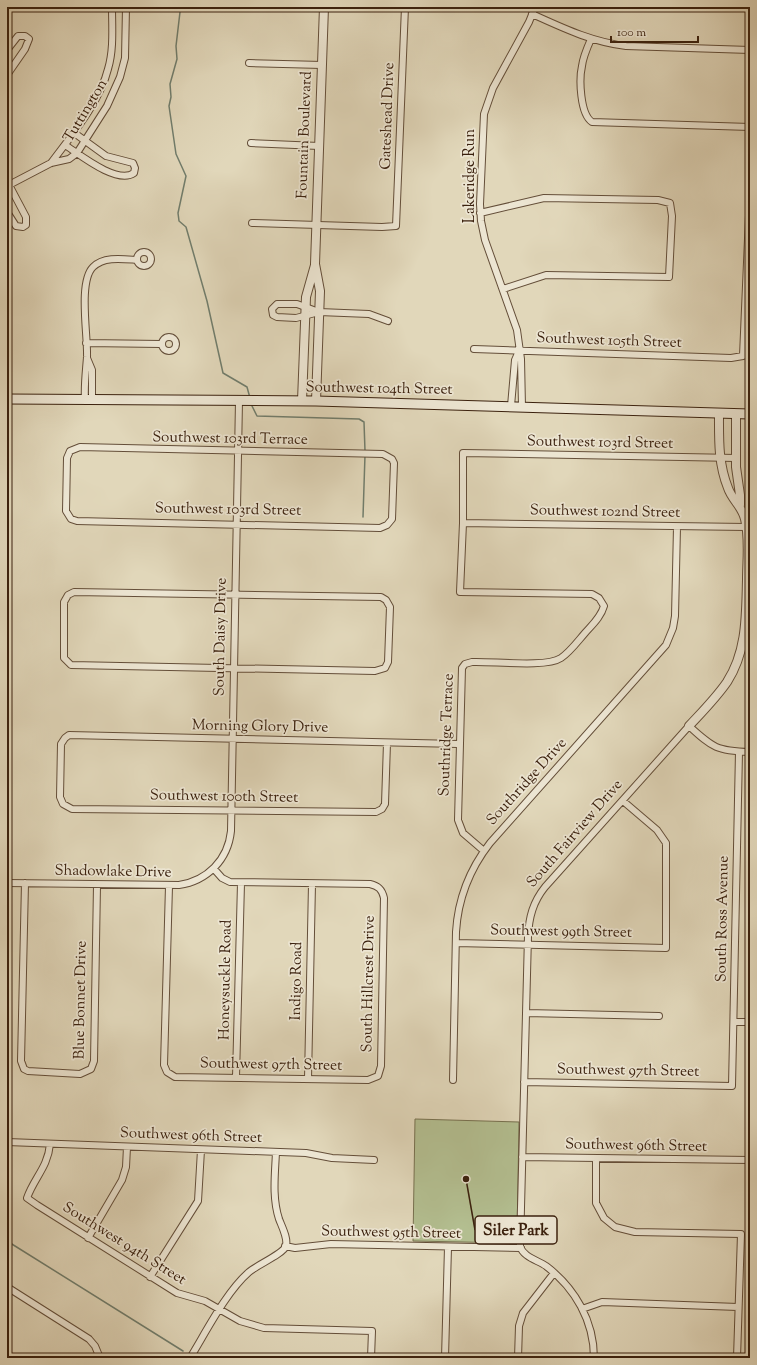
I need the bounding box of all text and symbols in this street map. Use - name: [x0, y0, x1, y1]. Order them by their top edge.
- scale bar: [611, 18, 698, 44]
- text: 100 m: [617, 24, 646, 42]
- street label: Gateshead Drive: [376, 62, 400, 170]
- street label: Fountain Boulevard: [292, 70, 318, 199]
- street label: Tuttington: [59, 75, 113, 147]
- street label: Lakeridge Run: [460, 129, 481, 223]
- street label: Southwest 105th Street: [536, 328, 682, 354]
- street label: Southwest 104th Street: [305, 377, 453, 401]
- street label: Southwest 103rd Terrace: [152, 427, 308, 451]
- street label: Southwest 103rd Street: [527, 431, 673, 455]
- street label: Southwest 103rd Street: [155, 498, 301, 522]
- street label: Southwest 102nd Street: [530, 500, 680, 524]
- street label: South Daisy Drive: [209, 578, 233, 696]
- street label: Southridge Terrace: [434, 673, 460, 797]
- street label: Morning Glory Drive: [192, 715, 328, 739]
- street label: Southridge Drive: [482, 734, 572, 830]
- street label: South Fairview Drive: [522, 775, 628, 893]
- street label: Southwest 100th Street: [150, 785, 298, 809]
- street label: South Ross Avenue: [711, 856, 735, 982]
- street label: Shadowlake Drive: [54, 860, 172, 884]
- street label: South Hillcrest Drive: [357, 915, 381, 1053]
- street label: Honeysuckle Road: [214, 919, 238, 1040]
- street label: Southwest 99th Street: [490, 920, 632, 944]
- street label: Blue Bonnet Drive: [69, 940, 93, 1060]
- street label: Indigo Road: [286, 941, 308, 1021]
- street label: Southwest 97th Street: [200, 1053, 342, 1077]
- street label: Southwest 97th Street: [557, 1059, 699, 1083]
- street label: Southwest 96th Street: [120, 1123, 262, 1149]
- street label: Southwest 96th Street: [565, 1134, 707, 1158]
- street label: Southwest 94th Street: [58, 1197, 190, 1291]
- callout: Siler Park: [475, 1216, 557, 1244]
- text: Siler Park: [483, 1220, 549, 1243]
- street label: Southwest 95th Street: [321, 1221, 461, 1245]

